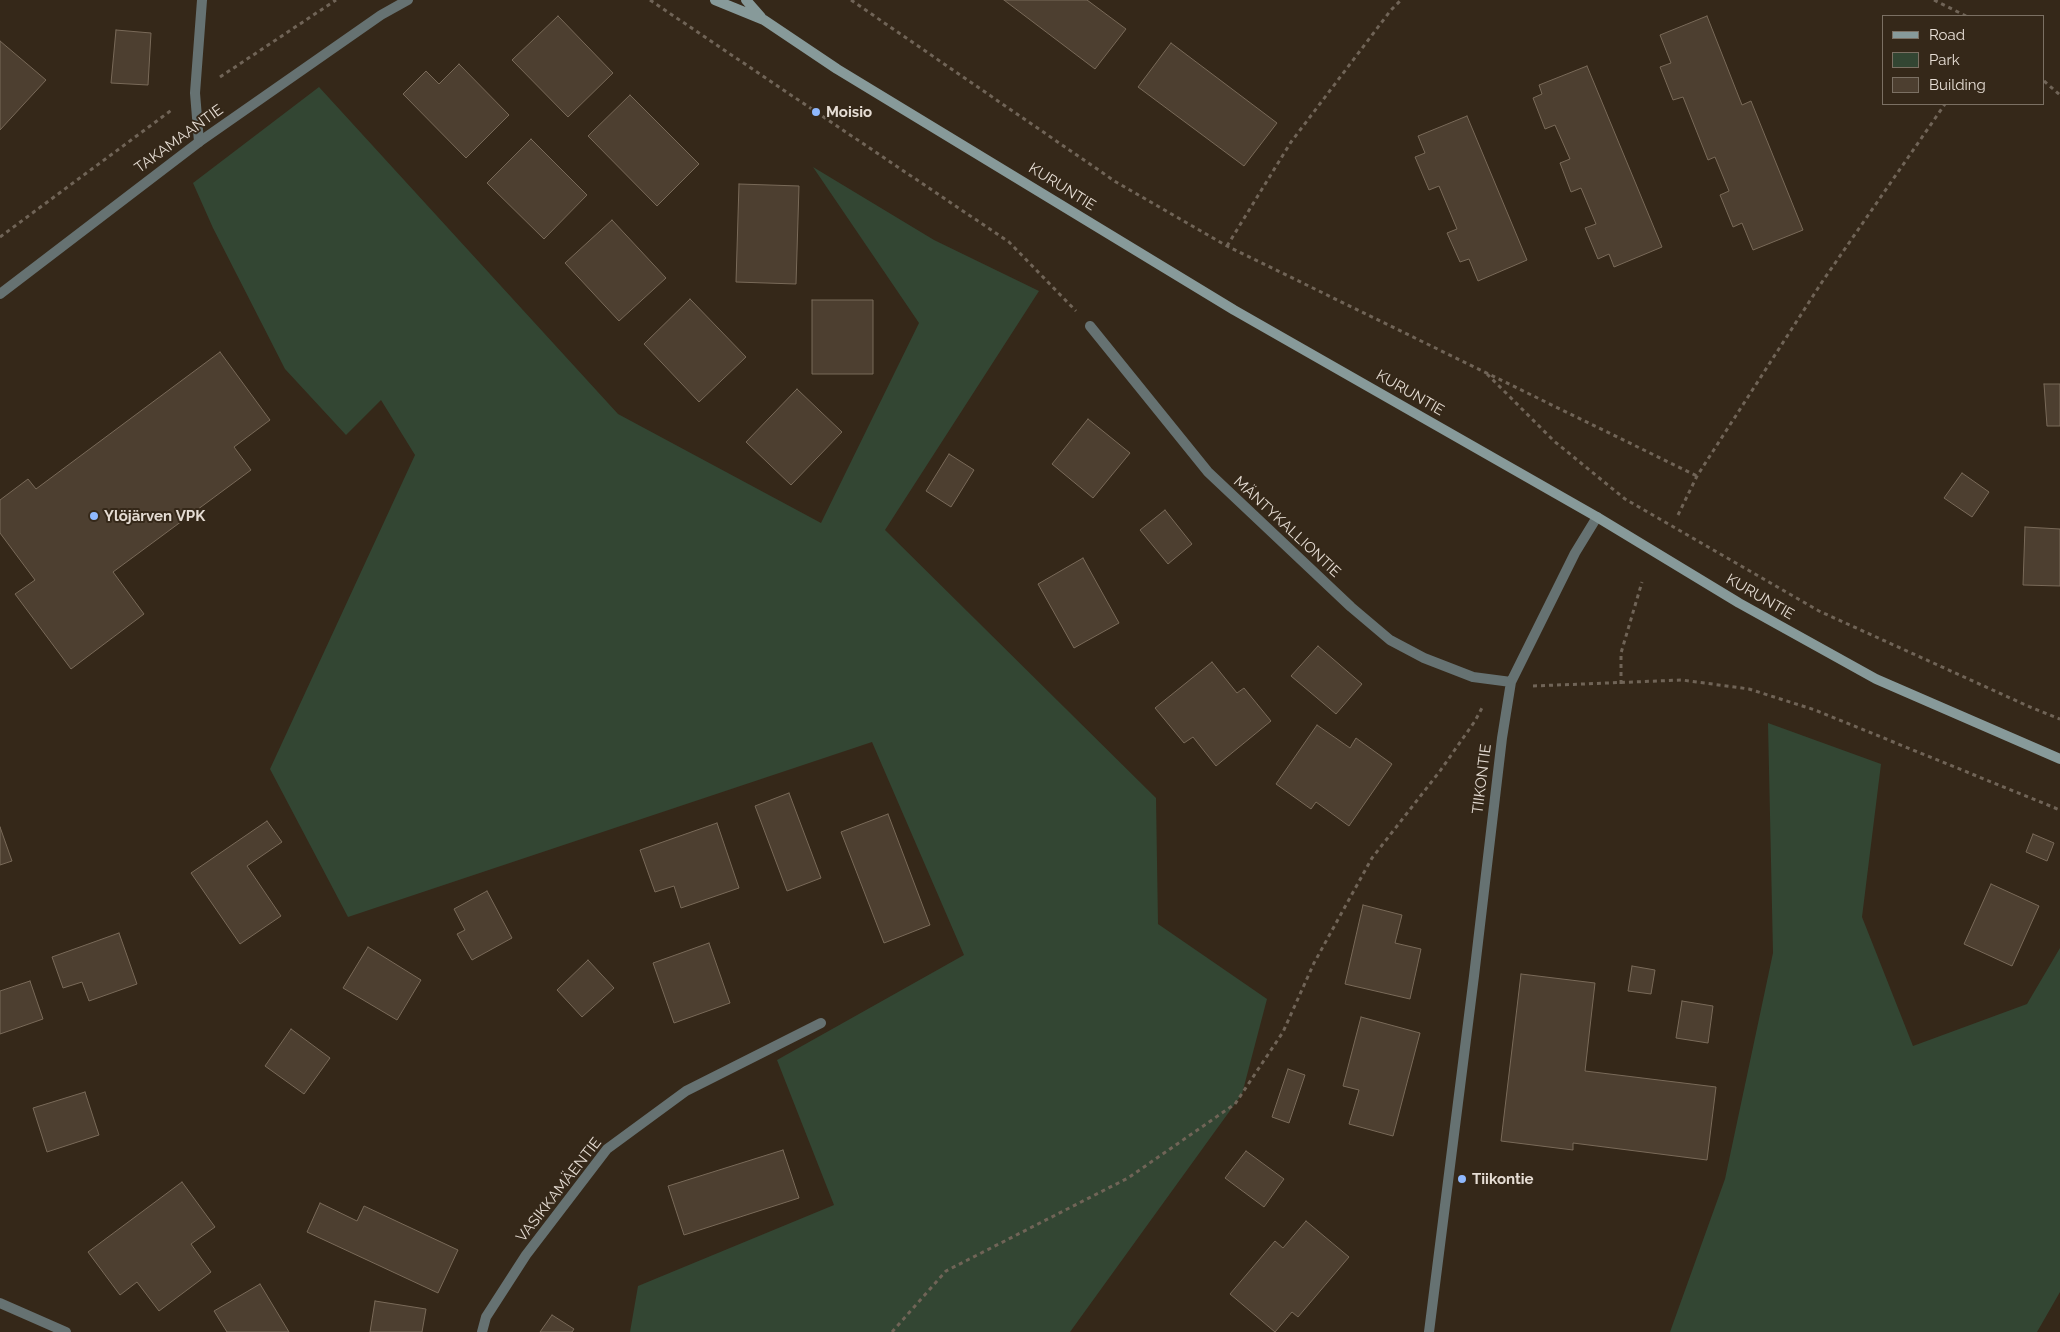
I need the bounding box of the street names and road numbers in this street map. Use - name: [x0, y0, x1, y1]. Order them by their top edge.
- street label: TAKAMAANTIE: [131, 101, 227, 177]
- street label: KURUNTIE: [1025, 159, 1099, 215]
- street label: KURUNTIE: [1373, 366, 1447, 420]
- street label: MÄNTYKALLIONTIE: [1230, 473, 1344, 581]
- street label: KURUNTIE: [1723, 570, 1797, 624]
- street label: TIIKONTIE: [1469, 743, 1495, 815]
- street label: VASIKKAMÄENTIE: [513, 1134, 605, 1246]

